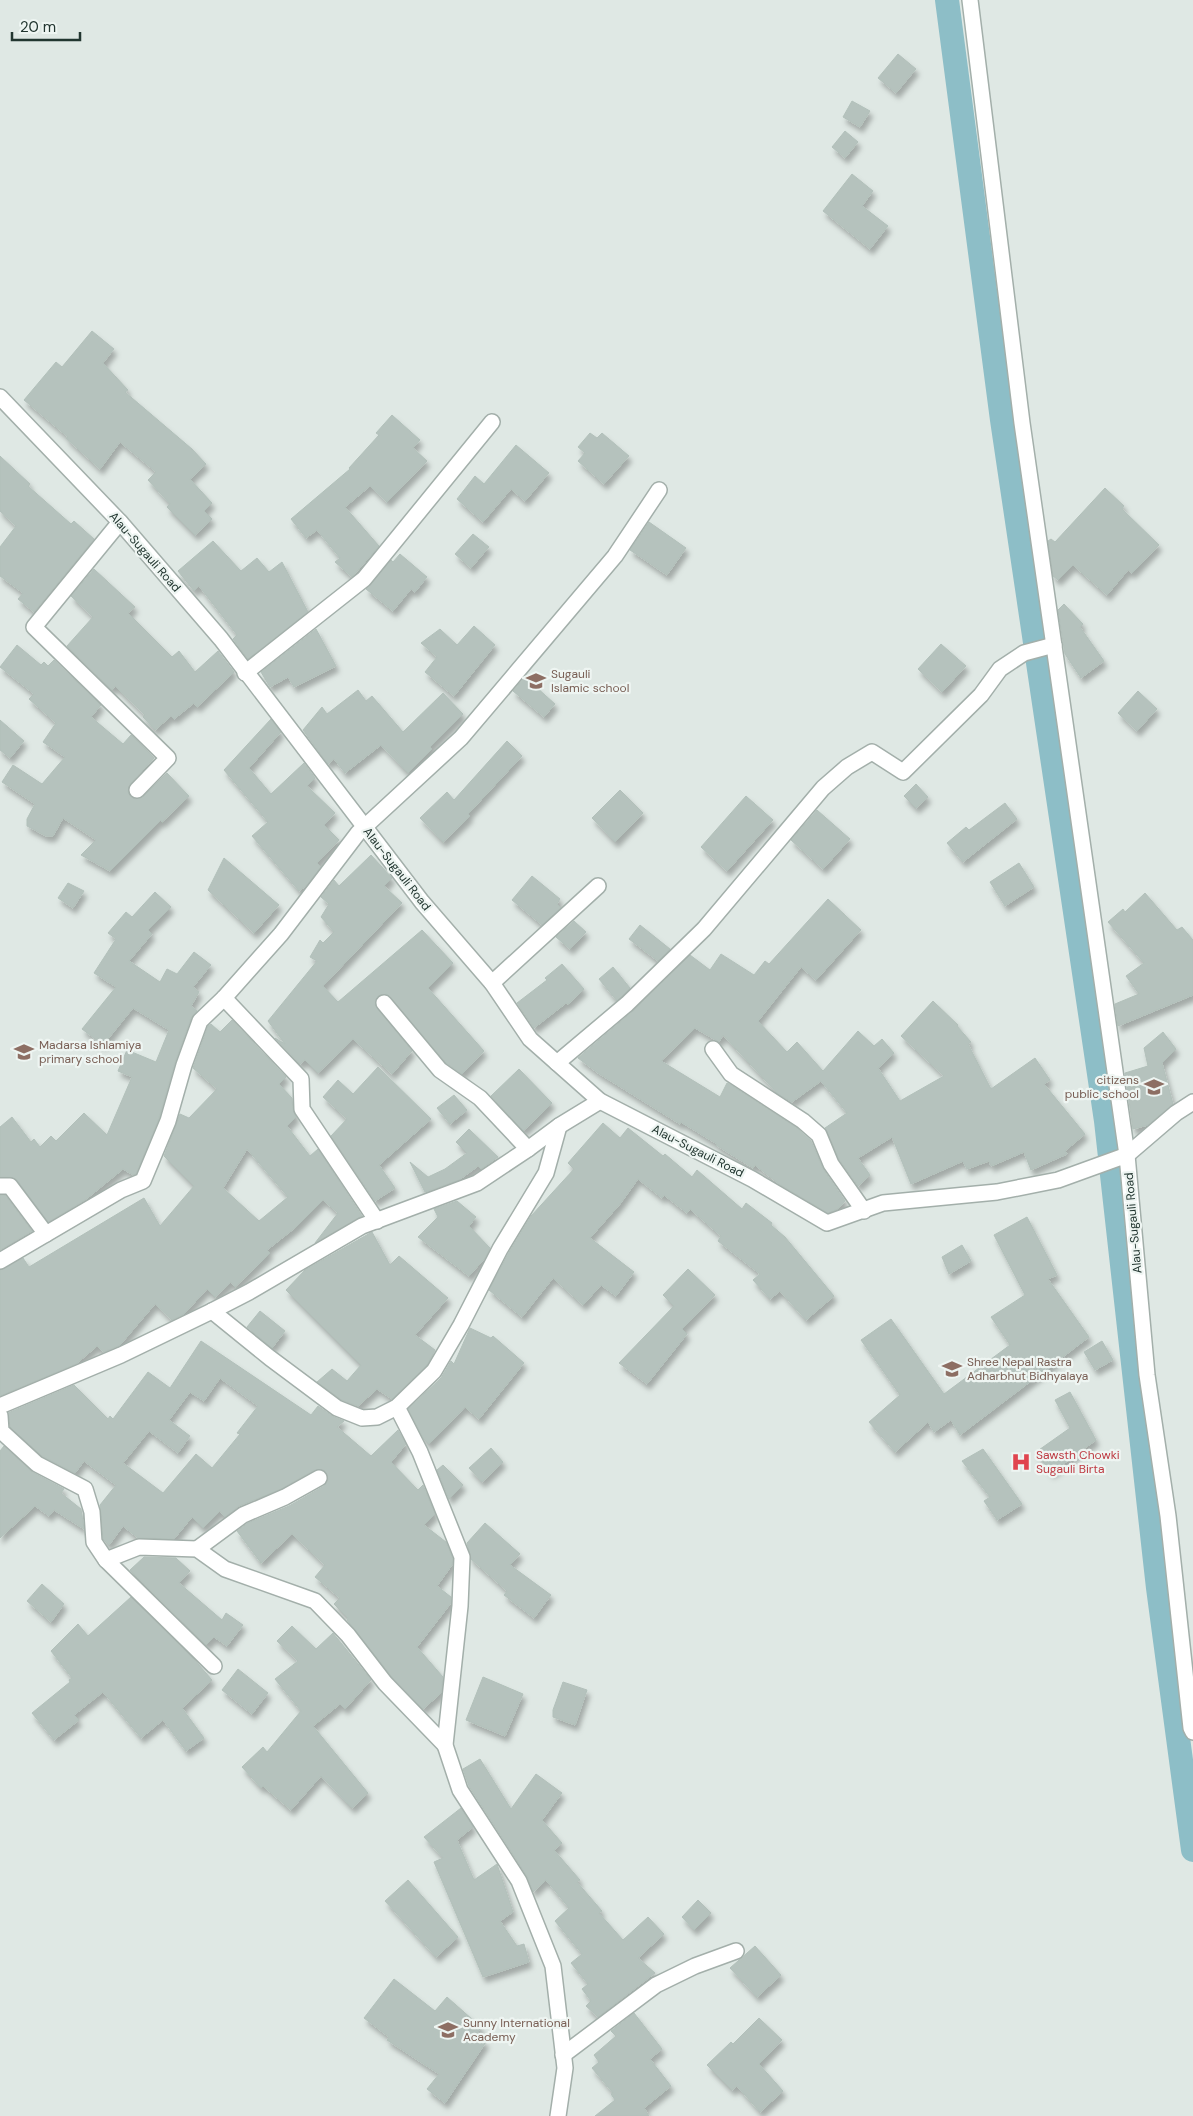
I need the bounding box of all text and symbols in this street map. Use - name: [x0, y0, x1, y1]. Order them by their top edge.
- scale bar: [12, 10, 80, 42]
- text: 20 m: [20, 17, 56, 37]
- street label: Alau-Sugauli Road: [106, 509, 184, 595]
- place label: Sugauli Islamic school: [551, 666, 629, 696]
- school or university icon: Sugauli Islamic school: [525, 670, 547, 692]
- street label: Alau-Sugauli Road: [360, 824, 434, 914]
- place label: Madarsa Ishlamiya primary school: [39, 1037, 141, 1067]
- school or university icon: Madarsa Ishlamiya primary school: [13, 1041, 35, 1063]
- place label: citizens public school: [1065, 1072, 1139, 1102]
- school or university icon: citizens public school: [1143, 1076, 1165, 1098]
- street label: Alau-Sugauli Road: [649, 1121, 747, 1181]
- street label: Alau-Sugauli Road: [1121, 1172, 1145, 1274]
- place label: Shree Nepal Rastra Adharbhut Bidhyalaya: [967, 1354, 1088, 1384]
- school or university icon: Shree Nepal Rastra Adharbhut Bidhyalaya: [941, 1358, 963, 1380]
- place label: Sawsth Chowki Sugauli Birta: [1036, 1447, 1120, 1477]
- hospital icon: Sawsth Chowki Sugauli Birta: [1010, 1451, 1032, 1473]
- place label: Sunny International Academy: [463, 2015, 570, 2045]
- school or university icon: Sunny International Academy: [437, 2019, 459, 2041]

